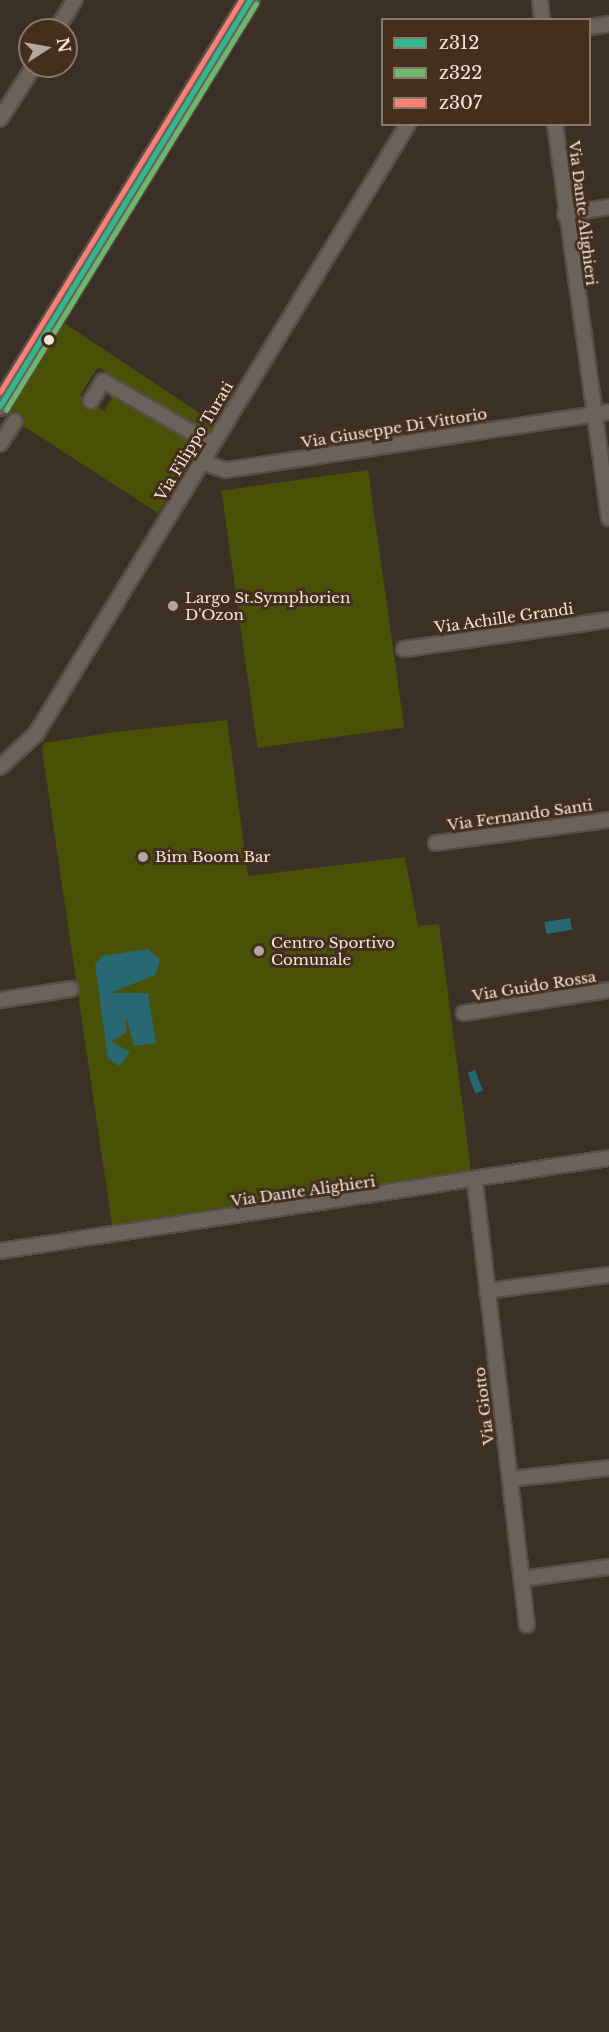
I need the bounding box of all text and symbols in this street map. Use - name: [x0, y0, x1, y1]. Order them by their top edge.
- north arrow: [18, 18, 78, 78]
- legend: [381, 18, 591, 126]
- text: z312: [439, 32, 479, 54]
- text: N: [52, 36, 75, 54]
- text: z322: [439, 62, 482, 84]
- text: z307: [439, 92, 482, 114]
- street label: Via Dante Alighieri: [565, 139, 601, 287]
- unlabelled marker: [43, 334, 55, 346]
- street label: Via Filippo Turati: [151, 378, 237, 504]
- street label: Via Giuseppe Di Vittorio: [299, 404, 489, 452]
- place label: Largo St.Symphorien D'Ozon: [185, 588, 350, 623]
- marker: Largo St.Symphorien D'Ozon: [166, 599, 180, 613]
- street label: Via Achille Grandi: [433, 599, 575, 637]
- street label: Via Fernando Santi: [446, 796, 594, 834]
- place label: Bim Boom Bar: [155, 848, 271, 866]
- marker: Bim Boom Bar: [136, 850, 150, 864]
- place label: Centro Sportivo Comunale: [271, 933, 395, 968]
- marker: Centro Sportivo Comunale: [252, 944, 266, 958]
- street label: Via Guido Rossa: [471, 967, 597, 1005]
- street label: Via Dante Alighieri: [229, 1172, 377, 1210]
- street label: Via Giotto: [470, 1366, 498, 1446]

